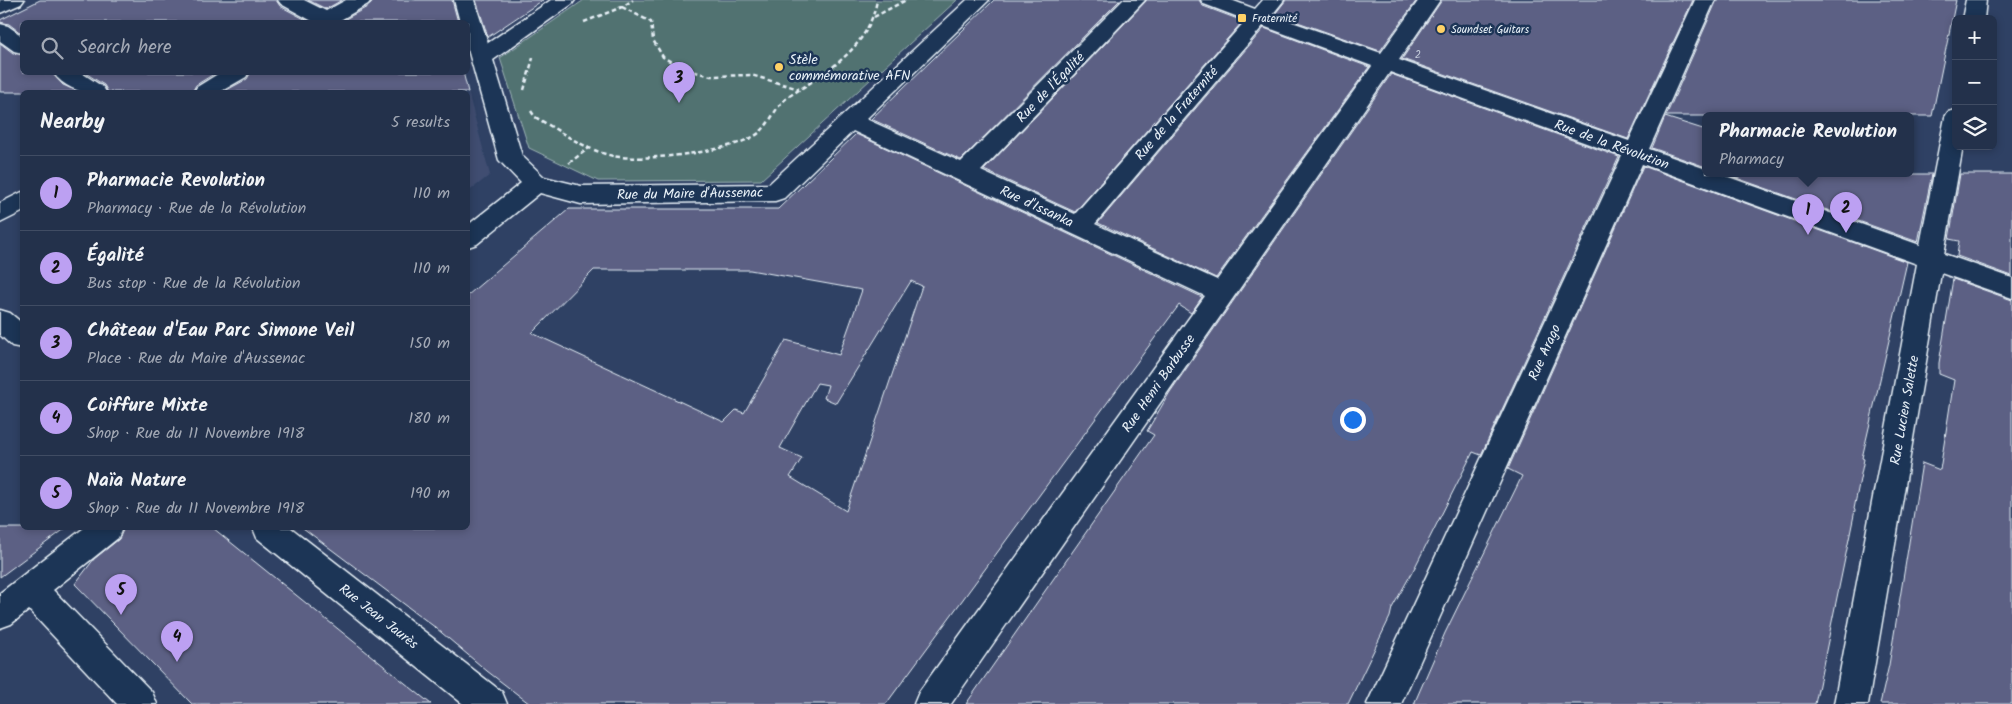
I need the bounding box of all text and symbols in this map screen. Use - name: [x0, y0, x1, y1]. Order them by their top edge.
- place label: Fraternité: [1252, 10, 1298, 28]
- marker: Fraternité: [1236, 12, 1248, 24]
- map controls: [1952, 15, 1997, 150]
- button: +: [1952, 15, 1997, 60]
- search box: [20, 20, 470, 75]
- place label: Soundset Guitars: [1451, 21, 1529, 39]
- marker: Soundset Guitars: [1435, 23, 1447, 35]
- text: Search here: [78, 33, 172, 63]
- icon: search: [38, 34, 66, 62]
- house number: 2: [1415, 46, 1421, 64]
- street label: Rue de l'Égalité: [1011, 47, 1091, 128]
- place label: Stèle commémorative AFN: [789, 49, 911, 87]
- button: −: [1952, 60, 1997, 105]
- marker: Stèle commémorative AFN: [773, 61, 785, 73]
- street label: Rue de la Fraternité: [1130, 61, 1225, 166]
- pin: 3: [663, 62, 695, 103]
- button: layers: [1952, 105, 1997, 150]
- text: Nearby: [40, 106, 105, 139]
- text: 5 results: [391, 110, 450, 135]
- popup: [1702, 112, 1914, 177]
- street label: Rue de la Révolution: [1551, 114, 1672, 176]
- text: Pharmacie Revolution: [1719, 117, 1897, 147]
- text: Pharmacy: [1719, 147, 1784, 172]
- text: Pharmacie Revolution: [87, 166, 265, 196]
- street label: Rue d'Issanka: [996, 180, 1077, 234]
- text: 1: [54, 181, 58, 206]
- text: 110 m: [413, 181, 450, 206]
- street label: Rue du Maire d'Aussenac: [617, 182, 763, 206]
- pin: 2: [1830, 192, 1862, 233]
- pin: 1: [1792, 194, 1824, 235]
- text: Pharmacy · Rue de la Révolution: [87, 196, 306, 221]
- text: Égalité: [87, 241, 144, 271]
- text: 2: [51, 256, 61, 281]
- text: 110 m: [413, 256, 450, 281]
- text: Bus stop · Rue de la Révolution: [87, 271, 301, 296]
- text: Château d'Eau Parc Simone Veil: [87, 316, 354, 346]
- street label: Rue Arago: [1523, 321, 1567, 384]
- street label: Rue Henri Barbusse: [1117, 329, 1201, 437]
- text: 3: [52, 331, 60, 356]
- text: 150 m: [409, 331, 450, 356]
- text: Place · Rue du Maire d'Aussenac: [87, 346, 305, 371]
- street label: Rue Lucien Salette: [1885, 353, 1926, 467]
- text: Coiffure Mixte: [87, 391, 208, 421]
- text: 4: [52, 406, 60, 431]
- text: 180 m: [408, 406, 450, 431]
- your location: [1340, 407, 1366, 433]
- text: Shop · Rue du 11 Novembre 1918: [87, 421, 304, 446]
- text: Naïa Nature: [87, 466, 186, 496]
- text: 5: [52, 481, 60, 506]
- text: 190 m: [410, 481, 450, 506]
- text: Shop · Rue du 11 Novembre 1918: [87, 496, 304, 521]
- pin: 5: [105, 574, 137, 615]
- street label: Rue Jean Jaurès: [334, 579, 423, 655]
- pin: 4: [161, 621, 193, 662]

